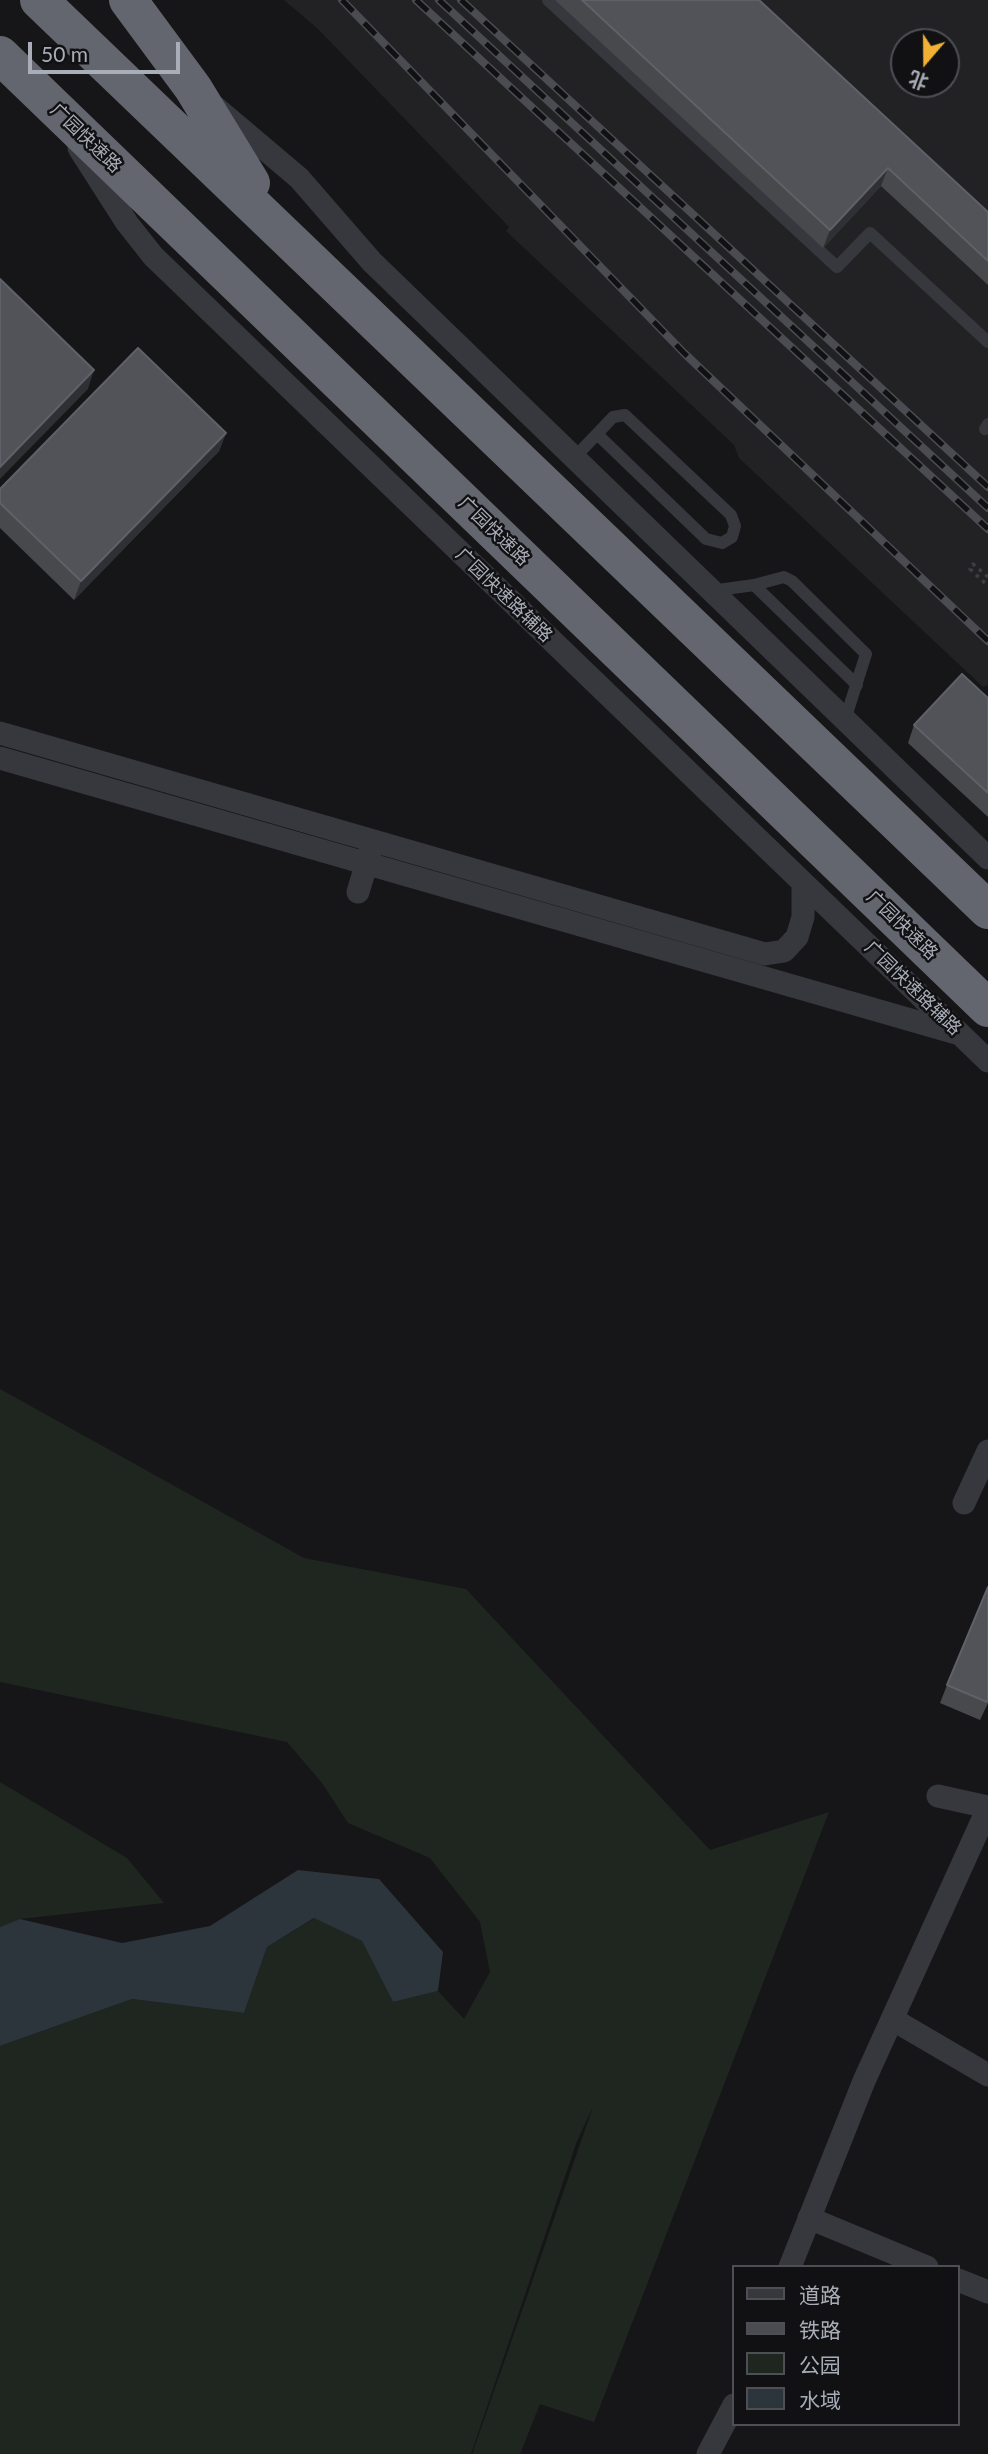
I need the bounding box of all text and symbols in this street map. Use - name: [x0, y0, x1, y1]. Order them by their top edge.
- scale bar: [32, 28, 184, 72]
- north arrow: [890, 28, 960, 98]
- text: 50 m: [41, 41, 88, 66]
- text: 北: [905, 67, 931, 95]
- street label: 广园快速路: [46, 99, 126, 177]
- street label: 广园快速路: [454, 492, 534, 570]
- street label: 广园快速路辅路: [451, 543, 557, 647]
- street label: 广园快速路: [862, 886, 942, 964]
- street label: 广园快速路辅路: [860, 936, 966, 1040]
- legend: [732, 2265, 960, 2426]
- text: 道路: [799, 2282, 841, 2307]
- text: 铁路: [799, 2317, 841, 2342]
- text: 公园: [799, 2352, 841, 2377]
- text: 水域: [799, 2387, 841, 2412]

